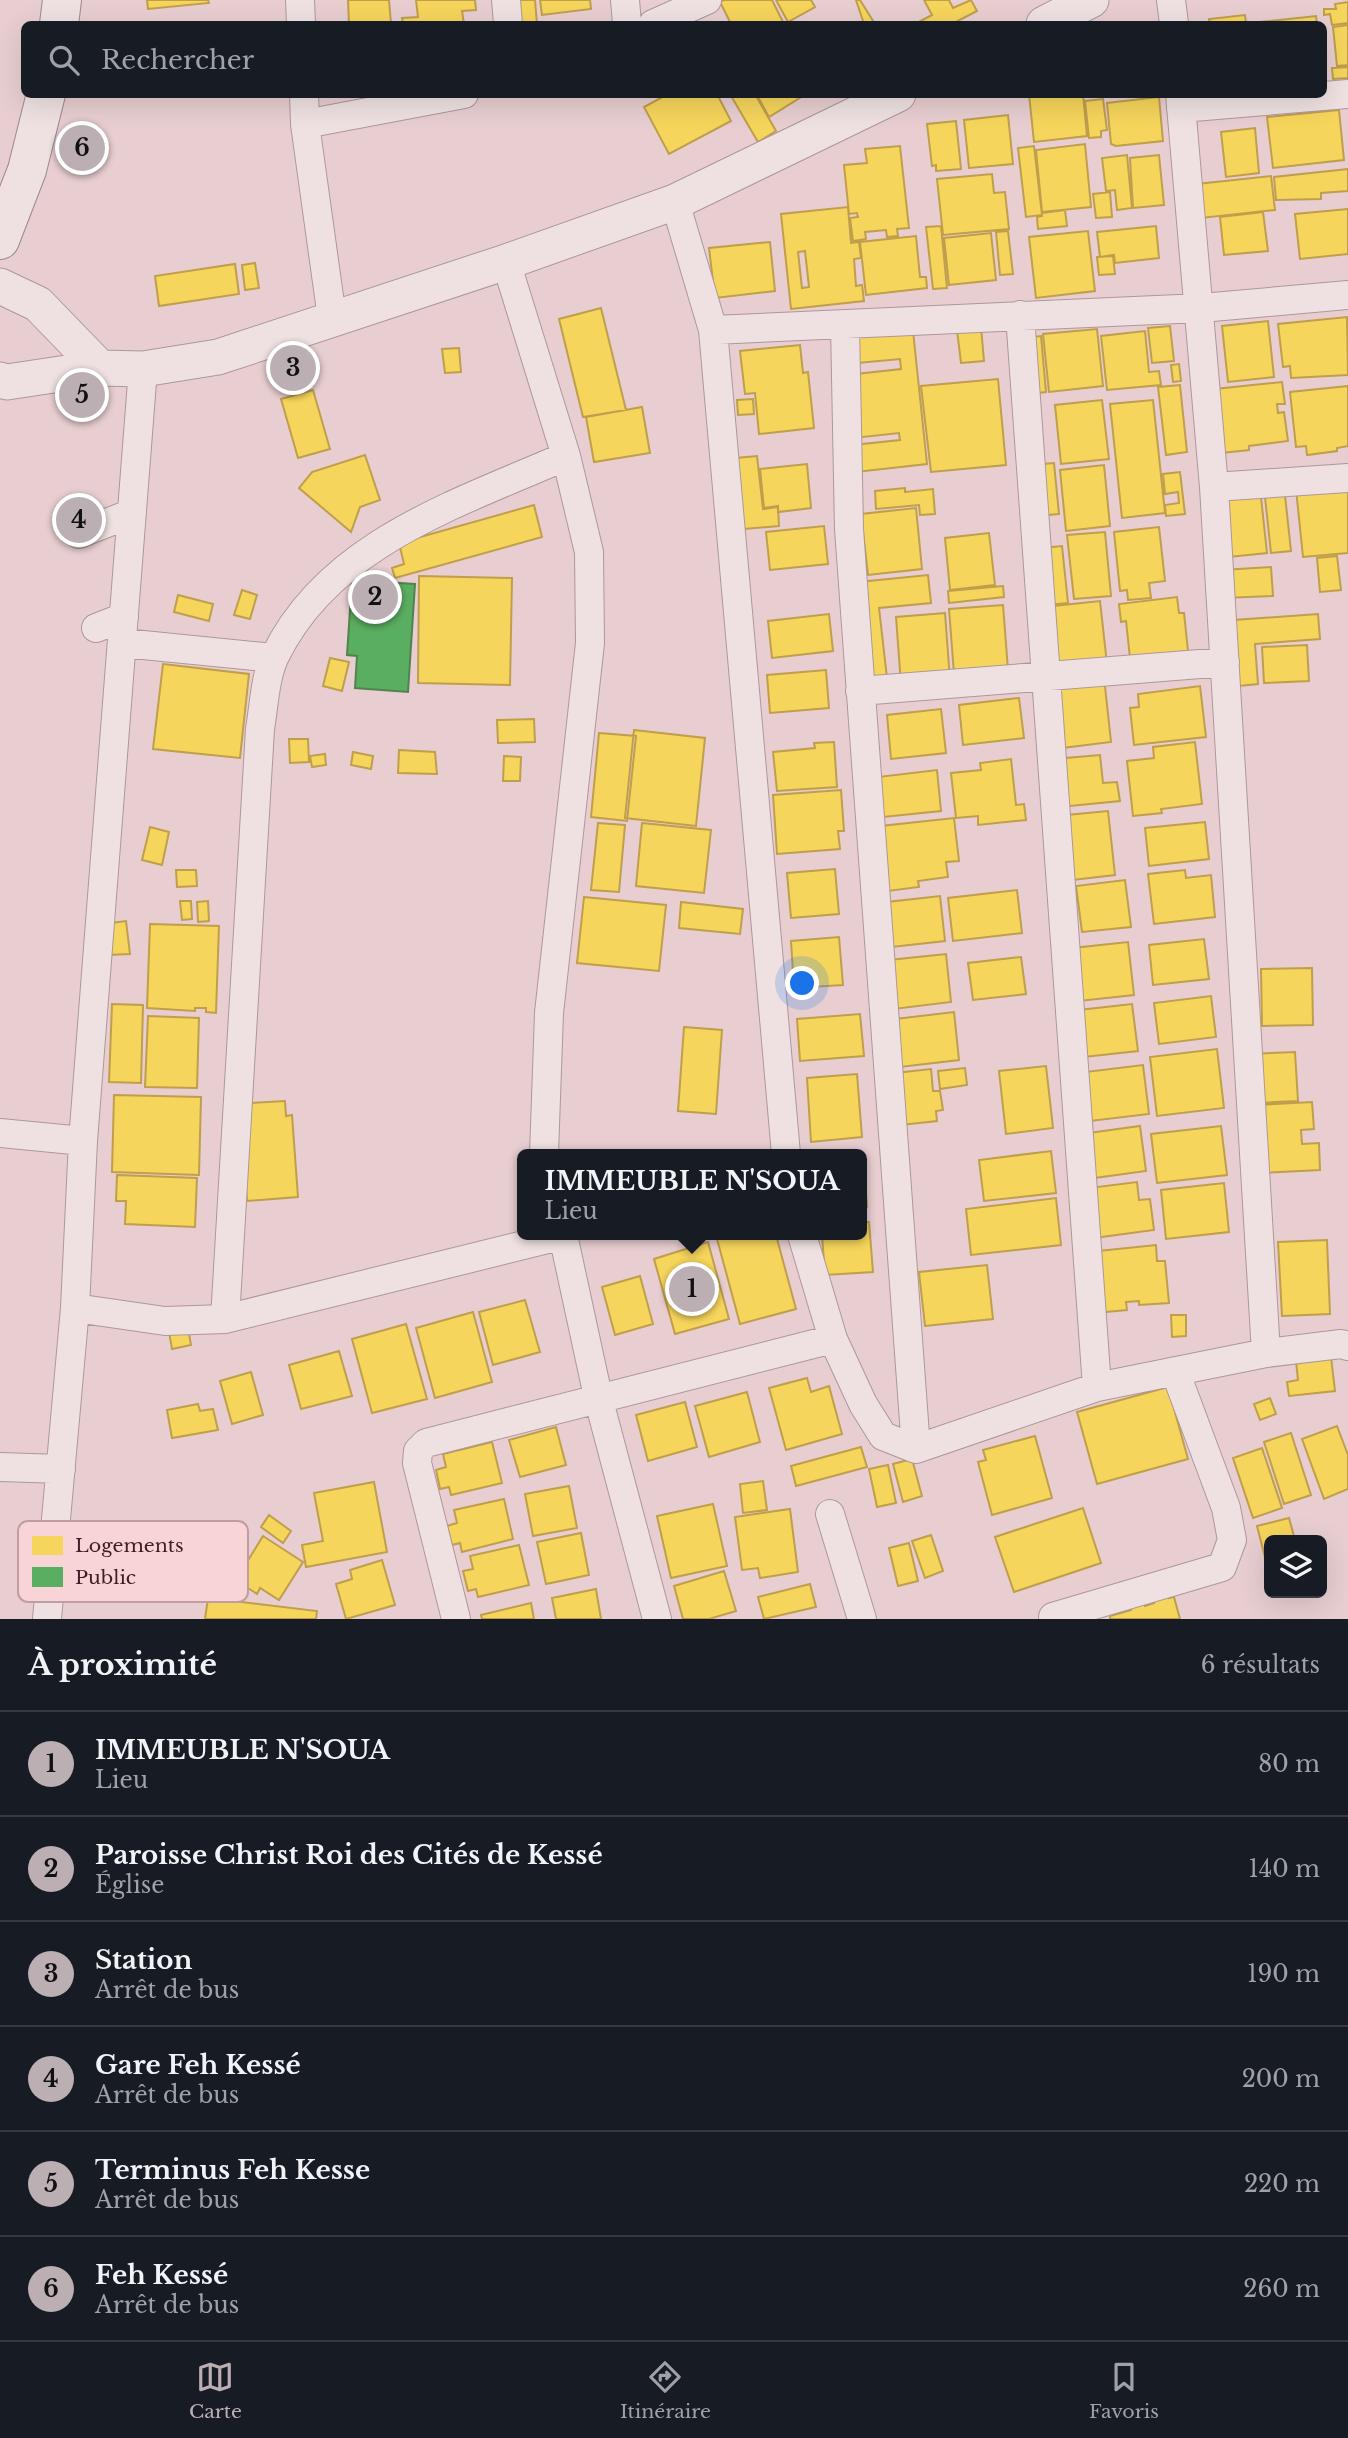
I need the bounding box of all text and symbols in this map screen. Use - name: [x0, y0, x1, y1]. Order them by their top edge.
- search box: [21, 21, 1327, 98]
- icon: search: [45, 41, 83, 79]
- text: Rechercher: [101, 44, 254, 76]
- pin: 6: [59, 122, 105, 174]
- pin: 3: [270, 342, 316, 394]
- pin: 5: [59, 369, 105, 421]
- pin: 4: [56, 494, 102, 546]
- pin: 2: [352, 571, 398, 623]
- your location: [785, 966, 819, 1000]
- popup: [517, 1149, 867, 1240]
- text: IMMEUBLE N'SOUA: [545, 1165, 839, 1197]
- text: Lieu: [545, 1197, 598, 1225]
- pin: 1: [669, 1263, 715, 1315]
- legend: [18, 1521, 248, 1602]
- text: Logements: [75, 1534, 184, 1557]
- map controls: [1264, 1535, 1327, 1598]
- button: layers: [1264, 1535, 1327, 1598]
- text: Public: [75, 1566, 136, 1589]
- text: À proximité: [28, 1646, 217, 1683]
- text: 6 résultats: [1201, 1651, 1320, 1679]
- text: IMMEUBLE N'SOUA: [95, 1734, 390, 1766]
- text: 1: [46, 1750, 56, 1778]
- text: 80 m: [1258, 1750, 1320, 1778]
- text: Lieu: [95, 1766, 148, 1794]
- text: Paroisse Christ Roi des Cités de Kessé: [95, 1839, 603, 1871]
- text: 2: [44, 1855, 58, 1883]
- text: 140 m: [1249, 1855, 1320, 1883]
- text: Église: [95, 1871, 164, 1899]
- text: Station: [95, 1944, 192, 1976]
- text: 3: [44, 1960, 58, 1988]
- text: 190 m: [1247, 1960, 1320, 1988]
- text: Arrêt de bus: [95, 1976, 239, 2004]
- text: Gare Feh Kessé: [95, 2049, 301, 2081]
- text: 4: [43, 2065, 59, 2093]
- text: 200 m: [1242, 2065, 1320, 2093]
- text: Arrêt de bus: [95, 2081, 239, 2109]
- text: Terminus Feh Kesse: [95, 2154, 370, 2186]
- text: 5: [44, 2170, 58, 2198]
- text: 220 m: [1244, 2170, 1320, 2198]
- text: Arrêt de bus: [95, 2186, 239, 2214]
- text: Feh Kessé: [95, 2259, 228, 2291]
- text: 6: [43, 2275, 59, 2303]
- text: 260 m: [1243, 2275, 1320, 2303]
- text: Arrêt de bus: [95, 2291, 239, 2319]
- tab: Carte: [189, 2358, 242, 2423]
- tab: Itinéraire: [620, 2358, 711, 2423]
- tab: Favoris: [1089, 2358, 1159, 2423]

